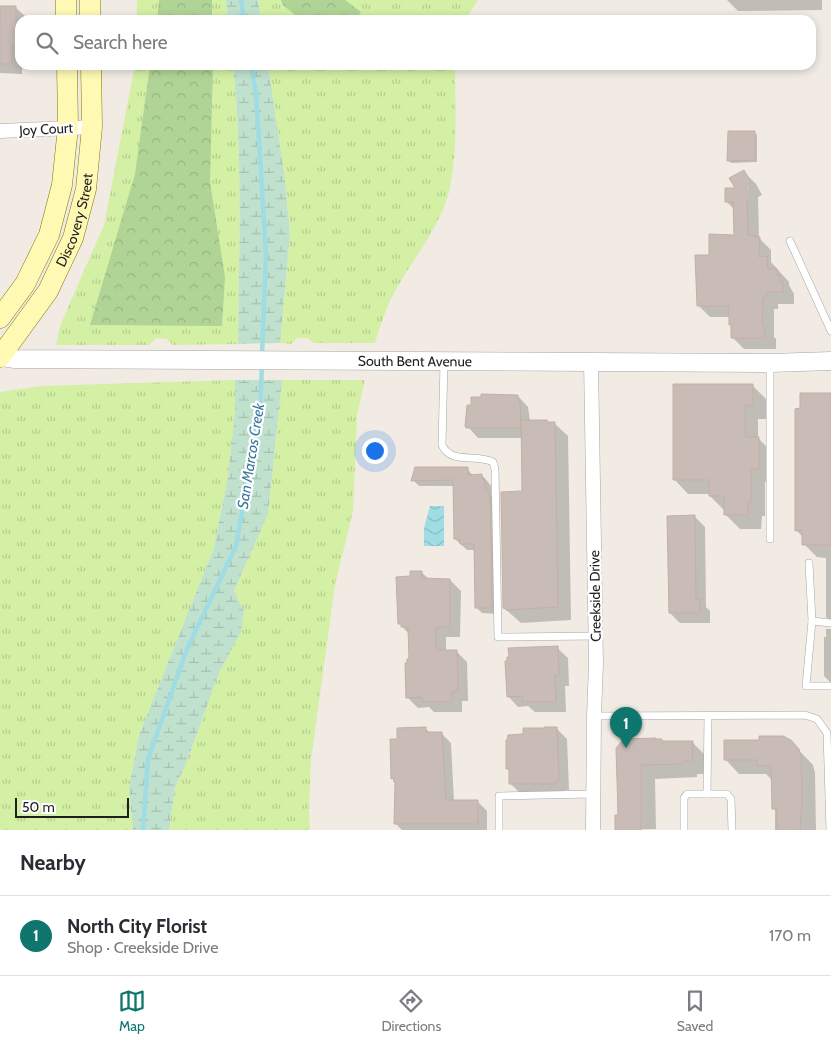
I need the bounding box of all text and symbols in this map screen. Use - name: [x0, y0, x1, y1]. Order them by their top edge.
- search box: [15, 15, 816, 70]
- icon: search: [33, 29, 61, 57]
- text: Search here: [73, 31, 167, 54]
- street label: Joy Court: [18, 119, 74, 139]
- street label: Discovery Street: [52, 172, 97, 270]
- street label: South Bent Avenue: [358, 352, 472, 370]
- water label: San Marcos Creek: [234, 401, 268, 510]
- your location: [362, 438, 388, 464]
- street label: Creekside Drive: [585, 550, 605, 642]
- pin: 1: [610, 707, 642, 748]
- scale bar: [15, 795, 129, 818]
- text: 50 m: [22, 798, 55, 816]
- text: Nearby: [20, 850, 86, 875]
- text: North City Florist: [67, 915, 207, 938]
- text: 1: [33, 926, 39, 945]
- text: 170 m: [769, 926, 811, 945]
- text: Shop · Creekside Drive: [67, 938, 218, 957]
- tab: Map: [118, 987, 146, 1035]
- tab: Directions: [381, 987, 441, 1035]
- tab: Saved: [677, 987, 713, 1035]

